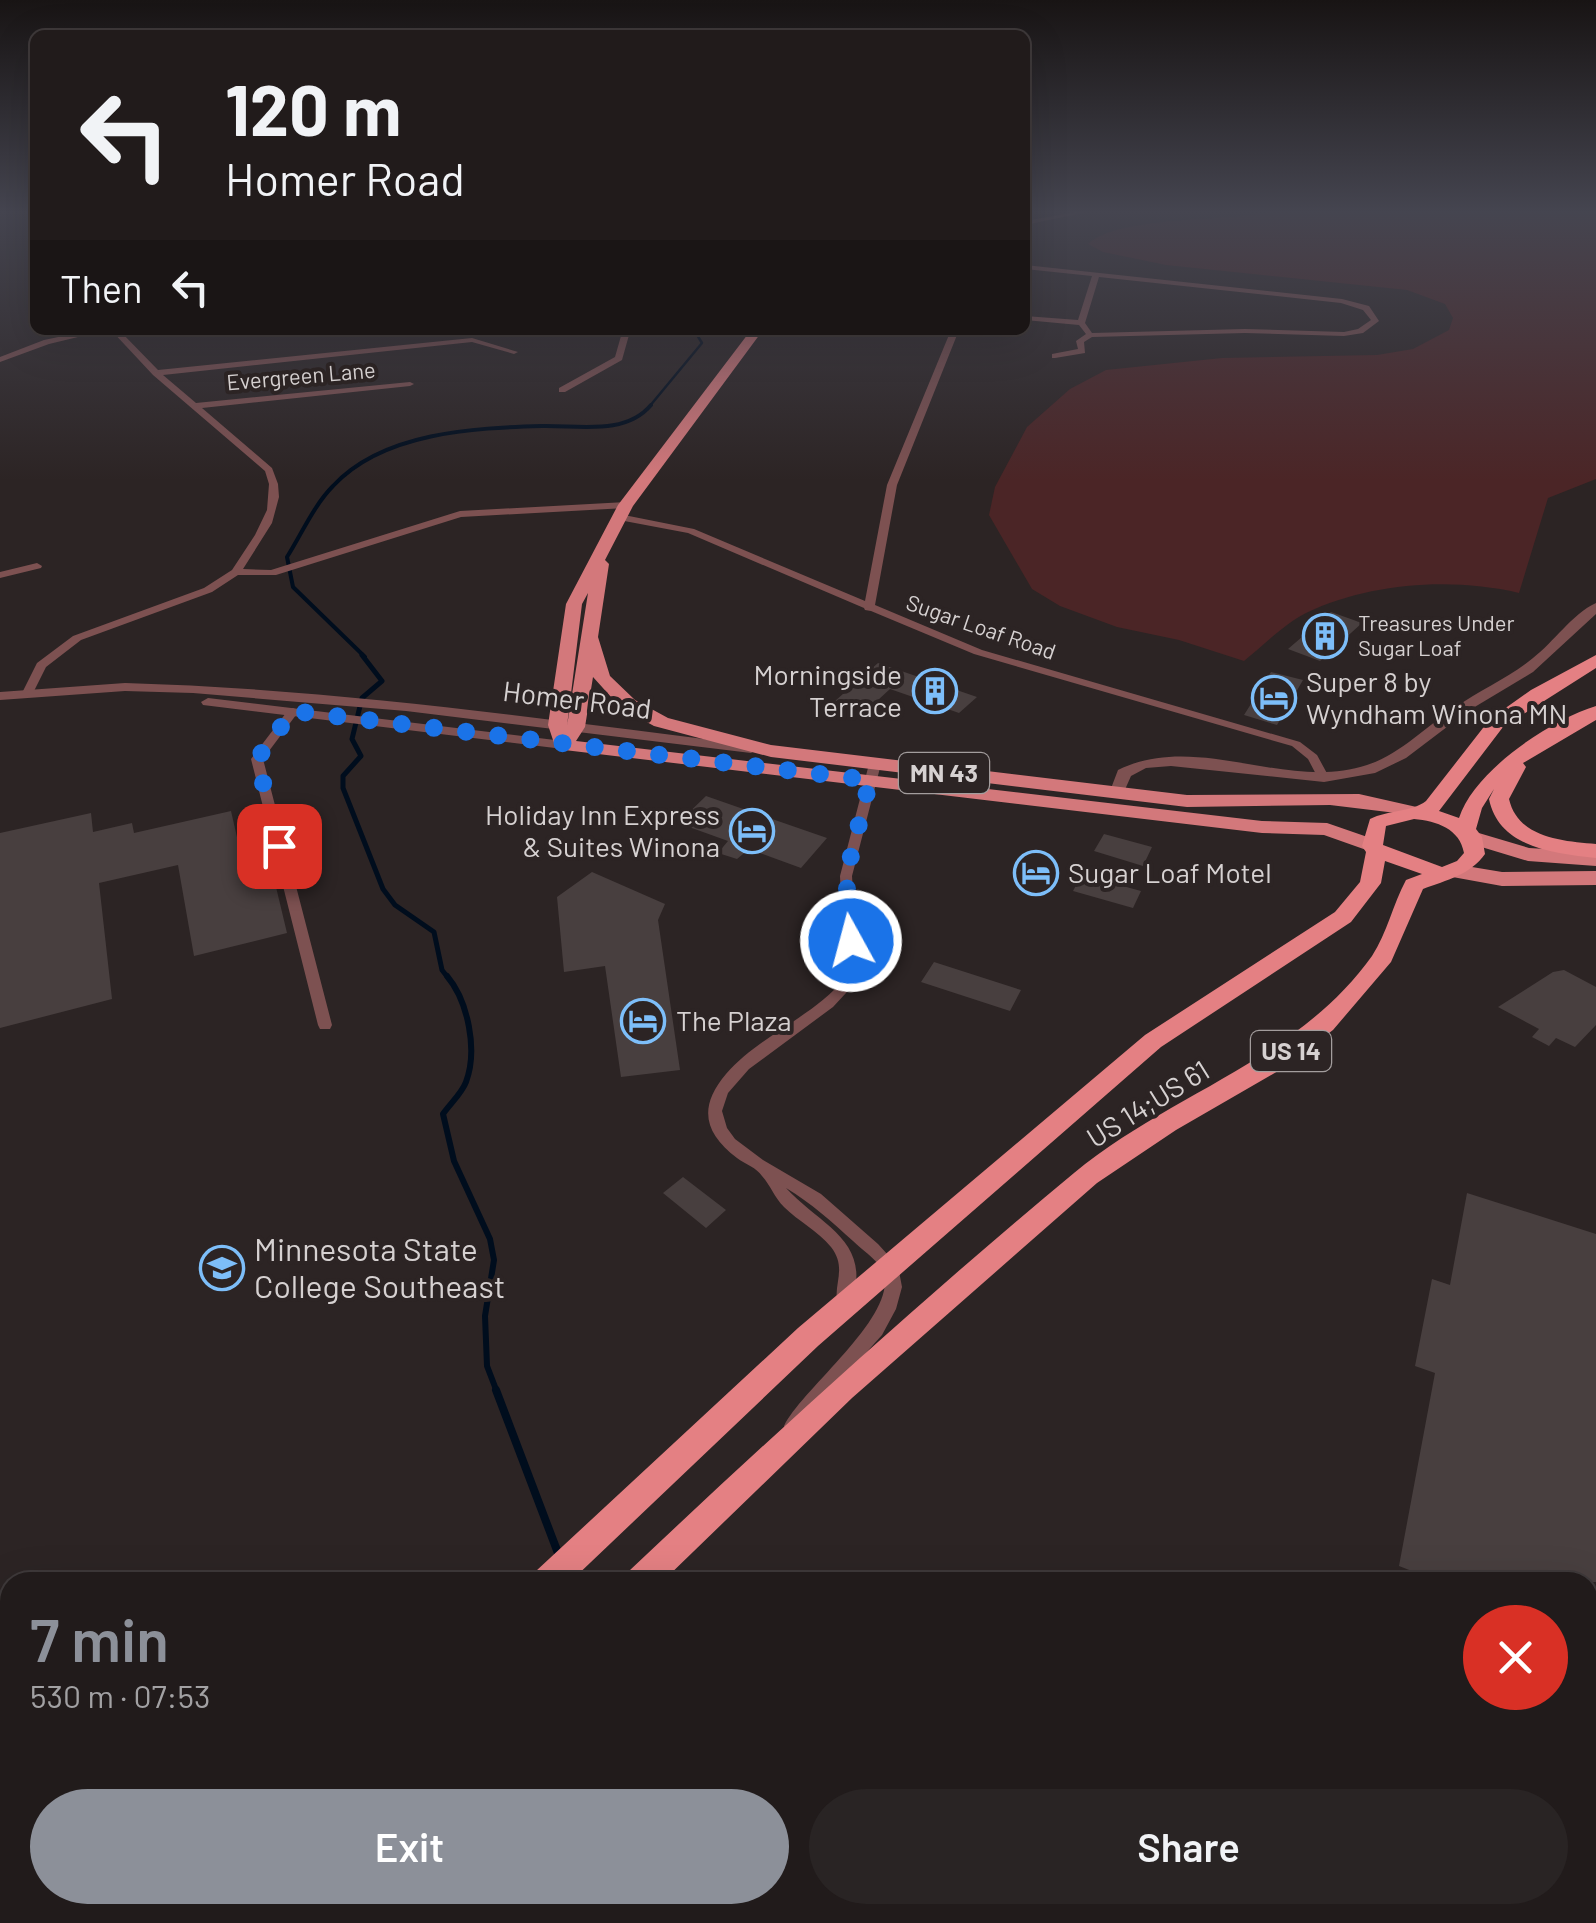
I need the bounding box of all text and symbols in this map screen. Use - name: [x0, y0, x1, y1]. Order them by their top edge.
- text: 120 m: [225, 66, 401, 150]
- icon: left: [60, 70, 190, 200]
- text: Homer Road: [225, 151, 465, 205]
- icon: left: [163, 260, 218, 315]
- text: Then: [60, 265, 143, 311]
- street label: Evergreen Lane: [225, 356, 376, 394]
- street label: Sugar Loaf Road: [903, 588, 1060, 664]
- place label: Treasures Under Sugar Loaf: [1358, 609, 1515, 660]
- building icon: Treasures Under Sugar Loaf: [1302, 613, 1348, 659]
- place label: Morningside Terrace: [754, 657, 902, 723]
- place label: Super 8 by Wyndham Winona MN: [1306, 664, 1567, 730]
- building icon: Morningside Terrace: [912, 668, 958, 714]
- street label: Homer Road: [501, 673, 653, 725]
- hotel icon: Super 8 by Wyndham Winona MN: [1251, 675, 1297, 721]
- road number: MN 43: [899, 753, 989, 793]
- place label: Holiday Inn Express & Suites Winona: [485, 797, 720, 863]
- pin: [237, 804, 322, 889]
- hotel icon: Holiday Inn Express & Suites Winona: [729, 808, 775, 854]
- icon: arrive: [252, 819, 307, 874]
- hotel icon: Sugar Loaf Motel: [1013, 850, 1059, 896]
- place label: Sugar Loaf Motel: [1068, 855, 1272, 889]
- position arrow: [799, 889, 903, 993]
- hotel icon: The Plaza: [620, 998, 666, 1044]
- place label: The Plaza: [676, 1003, 791, 1037]
- road number: US 14: [1251, 1031, 1331, 1071]
- street label: US 14;US 61: [1080, 1052, 1215, 1154]
- place label: Minnesota State College Southeast: [254, 1229, 505, 1304]
- school or university icon: Minnesota State College Southeast: [199, 1245, 245, 1291]
- text: 7 min: [30, 1602, 169, 1674]
- button: close: [1463, 1605, 1568, 1710]
- text: 530 m · 07:53: [30, 1676, 210, 1714]
- button: Exit: [30, 1789, 789, 1904]
- button: Share: [809, 1789, 1568, 1904]

